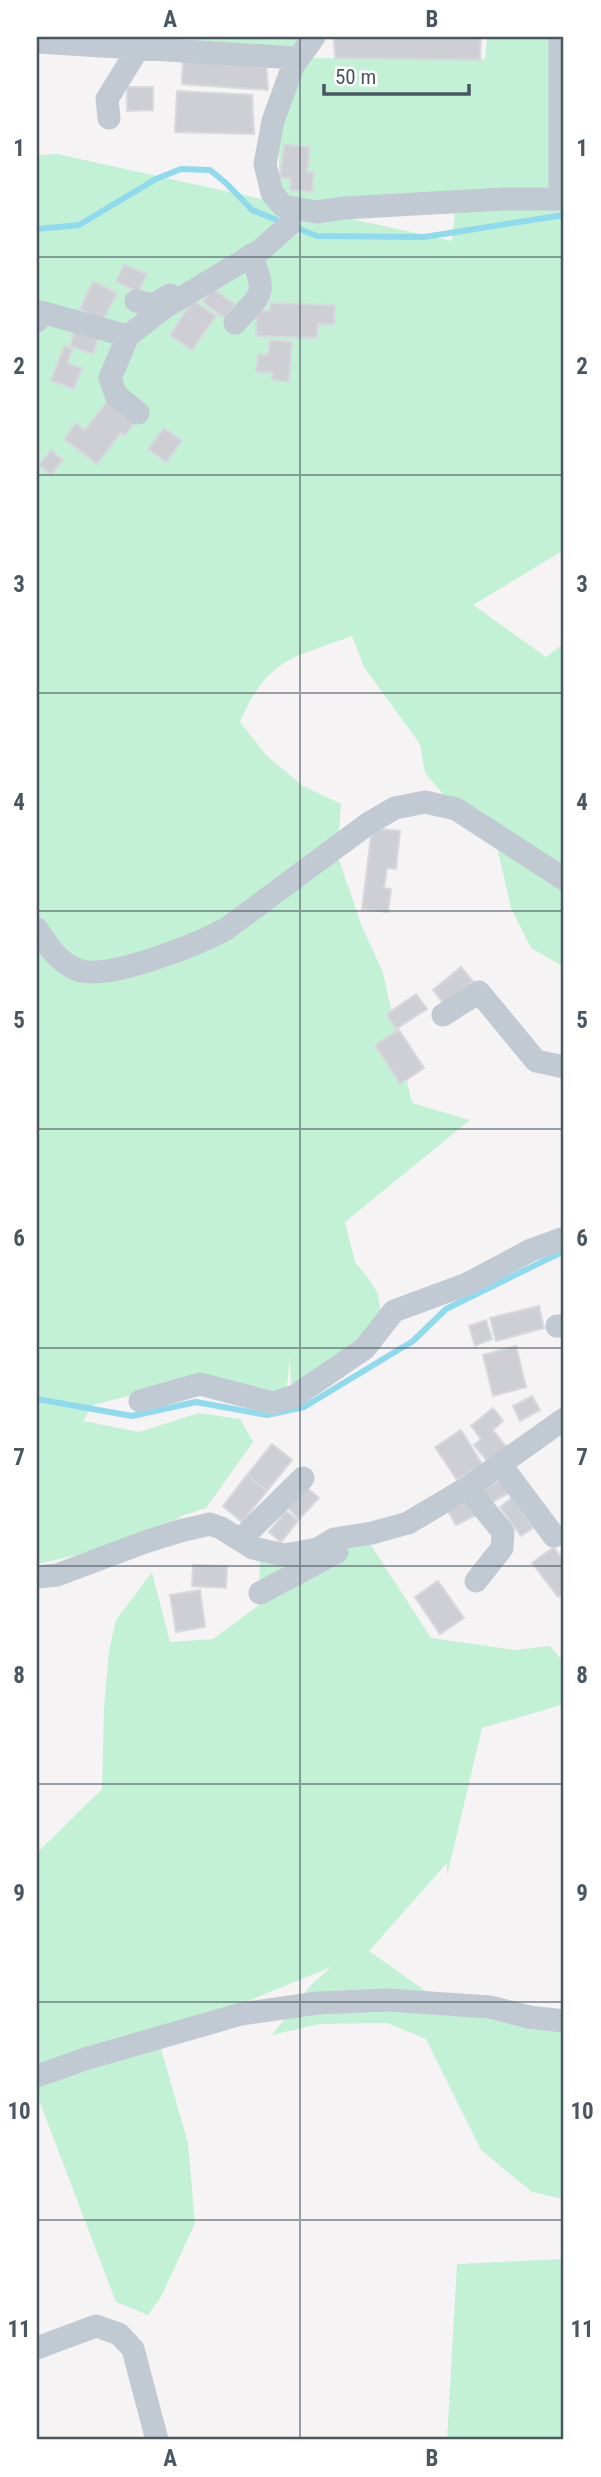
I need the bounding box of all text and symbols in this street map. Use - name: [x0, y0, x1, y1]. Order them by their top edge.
- text: A: [163, 6, 177, 33]
- text: B: [426, 6, 438, 33]
- scale bar: [324, 52, 470, 96]
- text: 50 m: [335, 65, 376, 89]
- text: 1: [13, 135, 25, 162]
- text: 1: [576, 135, 588, 162]
- text: 2: [13, 353, 25, 380]
- text: 2: [576, 353, 588, 380]
- text: 3: [13, 571, 25, 598]
- text: 3: [576, 571, 588, 598]
- text: 4: [13, 789, 25, 816]
- text: 4: [576, 789, 588, 816]
- text: 5: [13, 1007, 25, 1034]
- text: 5: [576, 1007, 588, 1034]
- text: 6: [13, 1225, 25, 1252]
- text: 6: [576, 1225, 588, 1252]
- text: 7: [13, 1444, 25, 1471]
- text: 7: [576, 1444, 588, 1471]
- text: 8: [13, 1662, 25, 1689]
- text: 8: [576, 1662, 588, 1689]
- text: 9: [13, 1880, 25, 1907]
- text: 9: [576, 1880, 588, 1907]
- text: 10: [7, 2098, 31, 2125]
- text: 10: [570, 2098, 594, 2125]
- text: 11: [7, 2316, 31, 2343]
- text: 11: [570, 2316, 594, 2343]
- text: A: [163, 2445, 177, 2472]
- text: B: [426, 2445, 438, 2472]

